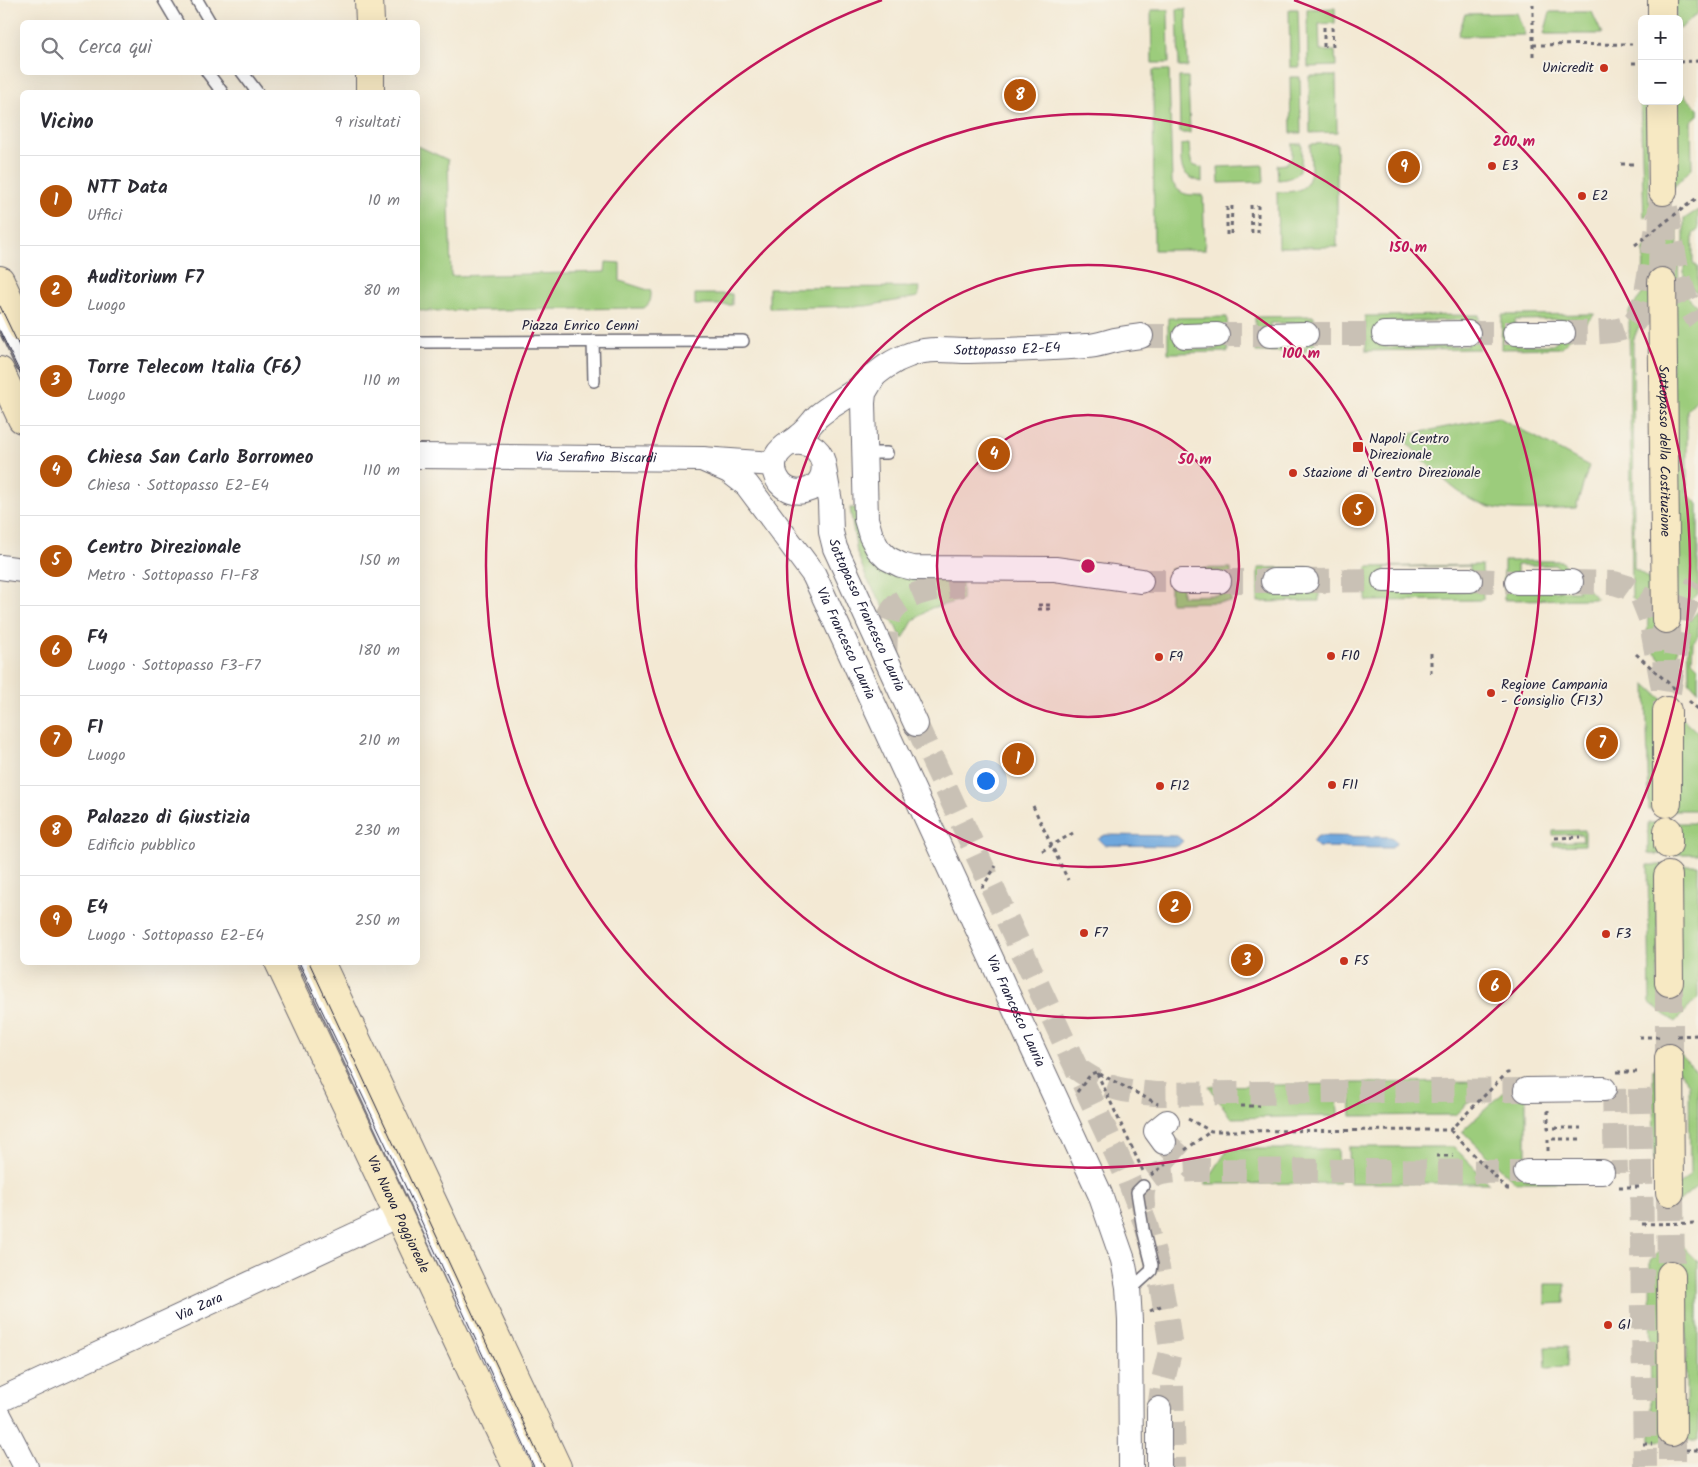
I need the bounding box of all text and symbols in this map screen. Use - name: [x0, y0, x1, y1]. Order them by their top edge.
- map controls: [1638, 15, 1683, 105]
- button: +: [1638, 15, 1683, 60]
- search box: [20, 20, 420, 75]
- text: Cerca qui: [78, 33, 152, 63]
- icon: search: [38, 34, 66, 62]
- place label: Unicredit: [1542, 57, 1595, 79]
- button: −: [1638, 60, 1683, 105]
- marker: Unicredit: [1598, 62, 1610, 74]
- pin: 8: [1004, 76, 1036, 114]
- text: Vicino: [40, 106, 94, 139]
- text: 9 risultati: [335, 110, 400, 135]
- text: 200 m: [1493, 130, 1535, 154]
- pin: 9: [1388, 148, 1420, 186]
- place label: E3: [1502, 155, 1518, 177]
- marker: E3: [1486, 160, 1498, 172]
- text: NTT Data: [87, 173, 168, 203]
- place label: E2: [1592, 185, 1608, 207]
- text: 1: [54, 188, 58, 213]
- text: 10 m: [368, 188, 400, 213]
- marker: E2: [1576, 190, 1588, 202]
- text: Uffici: [87, 203, 122, 228]
- text: 150 m: [1389, 236, 1427, 260]
- text: Auditorium F7: [87, 263, 204, 293]
- text: 2: [51, 278, 61, 303]
- text: 80 m: [363, 278, 400, 303]
- text: Luogo: [87, 293, 126, 318]
- street label: Piazza Enrico Cenni: [522, 315, 639, 337]
- street label: Sottopasso E2-E4: [953, 337, 1061, 362]
- text: 100 m: [1282, 342, 1320, 366]
- text: Torre Telecom Italia (F6): [87, 353, 302, 383]
- street label: Sottopasso della Costituzione: [1652, 365, 1676, 538]
- text: 3: [52, 368, 60, 393]
- text: 110 m: [363, 368, 400, 393]
- text: Luogo: [87, 383, 126, 408]
- place label: Napoli Centro Direzionale: [1369, 428, 1449, 466]
- pin: 4: [978, 435, 1010, 473]
- marker: Napoli Centro Direzionale: [1351, 440, 1365, 454]
- text: Chiesa San Carlo Borromeo: [87, 443, 313, 473]
- street label: Via Serafino Biscardi: [535, 446, 657, 470]
- text: 50 m: [1177, 448, 1212, 472]
- text: 4: [52, 458, 60, 483]
- text: 110 m: [363, 458, 400, 483]
- place label: Stazione di Centro Direzionale: [1303, 462, 1481, 484]
- marker: Stazione di Centro Direzionale: [1287, 467, 1299, 479]
- text: Chiesa · Sottopasso E2-E4: [87, 473, 269, 498]
- pin: 5: [1342, 491, 1374, 529]
- text: Centro Direzionale: [87, 533, 241, 563]
- street label: Sottopasso Francesco Lauria: [822, 536, 911, 695]
- text: 5: [52, 548, 60, 573]
- text: 150 m: [359, 548, 400, 573]
- centre of rings: [1079, 557, 1097, 575]
- text: Metro · Sottopasso F1-F8: [87, 563, 259, 588]
- street label: Via Francesco Lauria: [810, 584, 881, 703]
- text: F4: [87, 623, 108, 653]
- text: 6: [52, 638, 60, 663]
- text: 180 m: [358, 638, 400, 663]
- place label: F10: [1341, 645, 1360, 667]
- place label: F9: [1169, 646, 1183, 668]
- marker: F10: [1325, 650, 1337, 662]
- marker: F9: [1153, 651, 1165, 663]
- text: Luogo · Sottopasso F3-F7: [87, 653, 261, 678]
- place label: Regione Campania - Consiglio (F13): [1501, 674, 1608, 712]
- marker: Regione Campania - Consiglio (F13): [1485, 687, 1497, 699]
- text: F1: [87, 713, 103, 743]
- pin: 7: [1586, 724, 1618, 762]
- text: 7: [52, 728, 60, 753]
- text: 210 m: [359, 728, 400, 753]
- pin: 1: [1002, 740, 1034, 778]
- text: Luogo: [87, 743, 126, 768]
- your location: [973, 768, 999, 794]
- place label: F11: [1342, 774, 1358, 796]
- place label: F12: [1170, 775, 1190, 797]
- marker: F11: [1326, 779, 1338, 791]
- marker: F12: [1154, 780, 1166, 792]
- text: Palazzo di Giustizia: [87, 803, 250, 833]
- text: 8: [51, 818, 61, 843]
- text: 230 m: [354, 818, 400, 843]
- text: Edificio pubblico: [87, 833, 195, 858]
- pin: 2: [1159, 888, 1191, 926]
- text: E4: [87, 893, 108, 923]
- text: 9: [52, 908, 60, 933]
- text: 250 m: [355, 908, 400, 933]
- place label: F7: [1094, 922, 1108, 944]
- text: Luogo · Sottopasso E2-E4: [87, 923, 264, 948]
- place label: F3: [1616, 923, 1631, 945]
- marker: F7: [1078, 927, 1090, 939]
- marker: F3: [1600, 928, 1612, 940]
- pin: 3: [1231, 941, 1263, 979]
- place label: F5: [1354, 950, 1370, 972]
- street label: Via Francesco Lauria: [980, 951, 1051, 1071]
- marker: F5: [1338, 955, 1350, 967]
- pin: 6: [1479, 967, 1511, 1005]
- street label: Via Nuova Poggioreale: [361, 1152, 435, 1278]
- street label: Via Zara: [172, 1287, 227, 1328]
- place label: G1: [1618, 1314, 1631, 1336]
- marker: G1: [1602, 1319, 1614, 1331]

